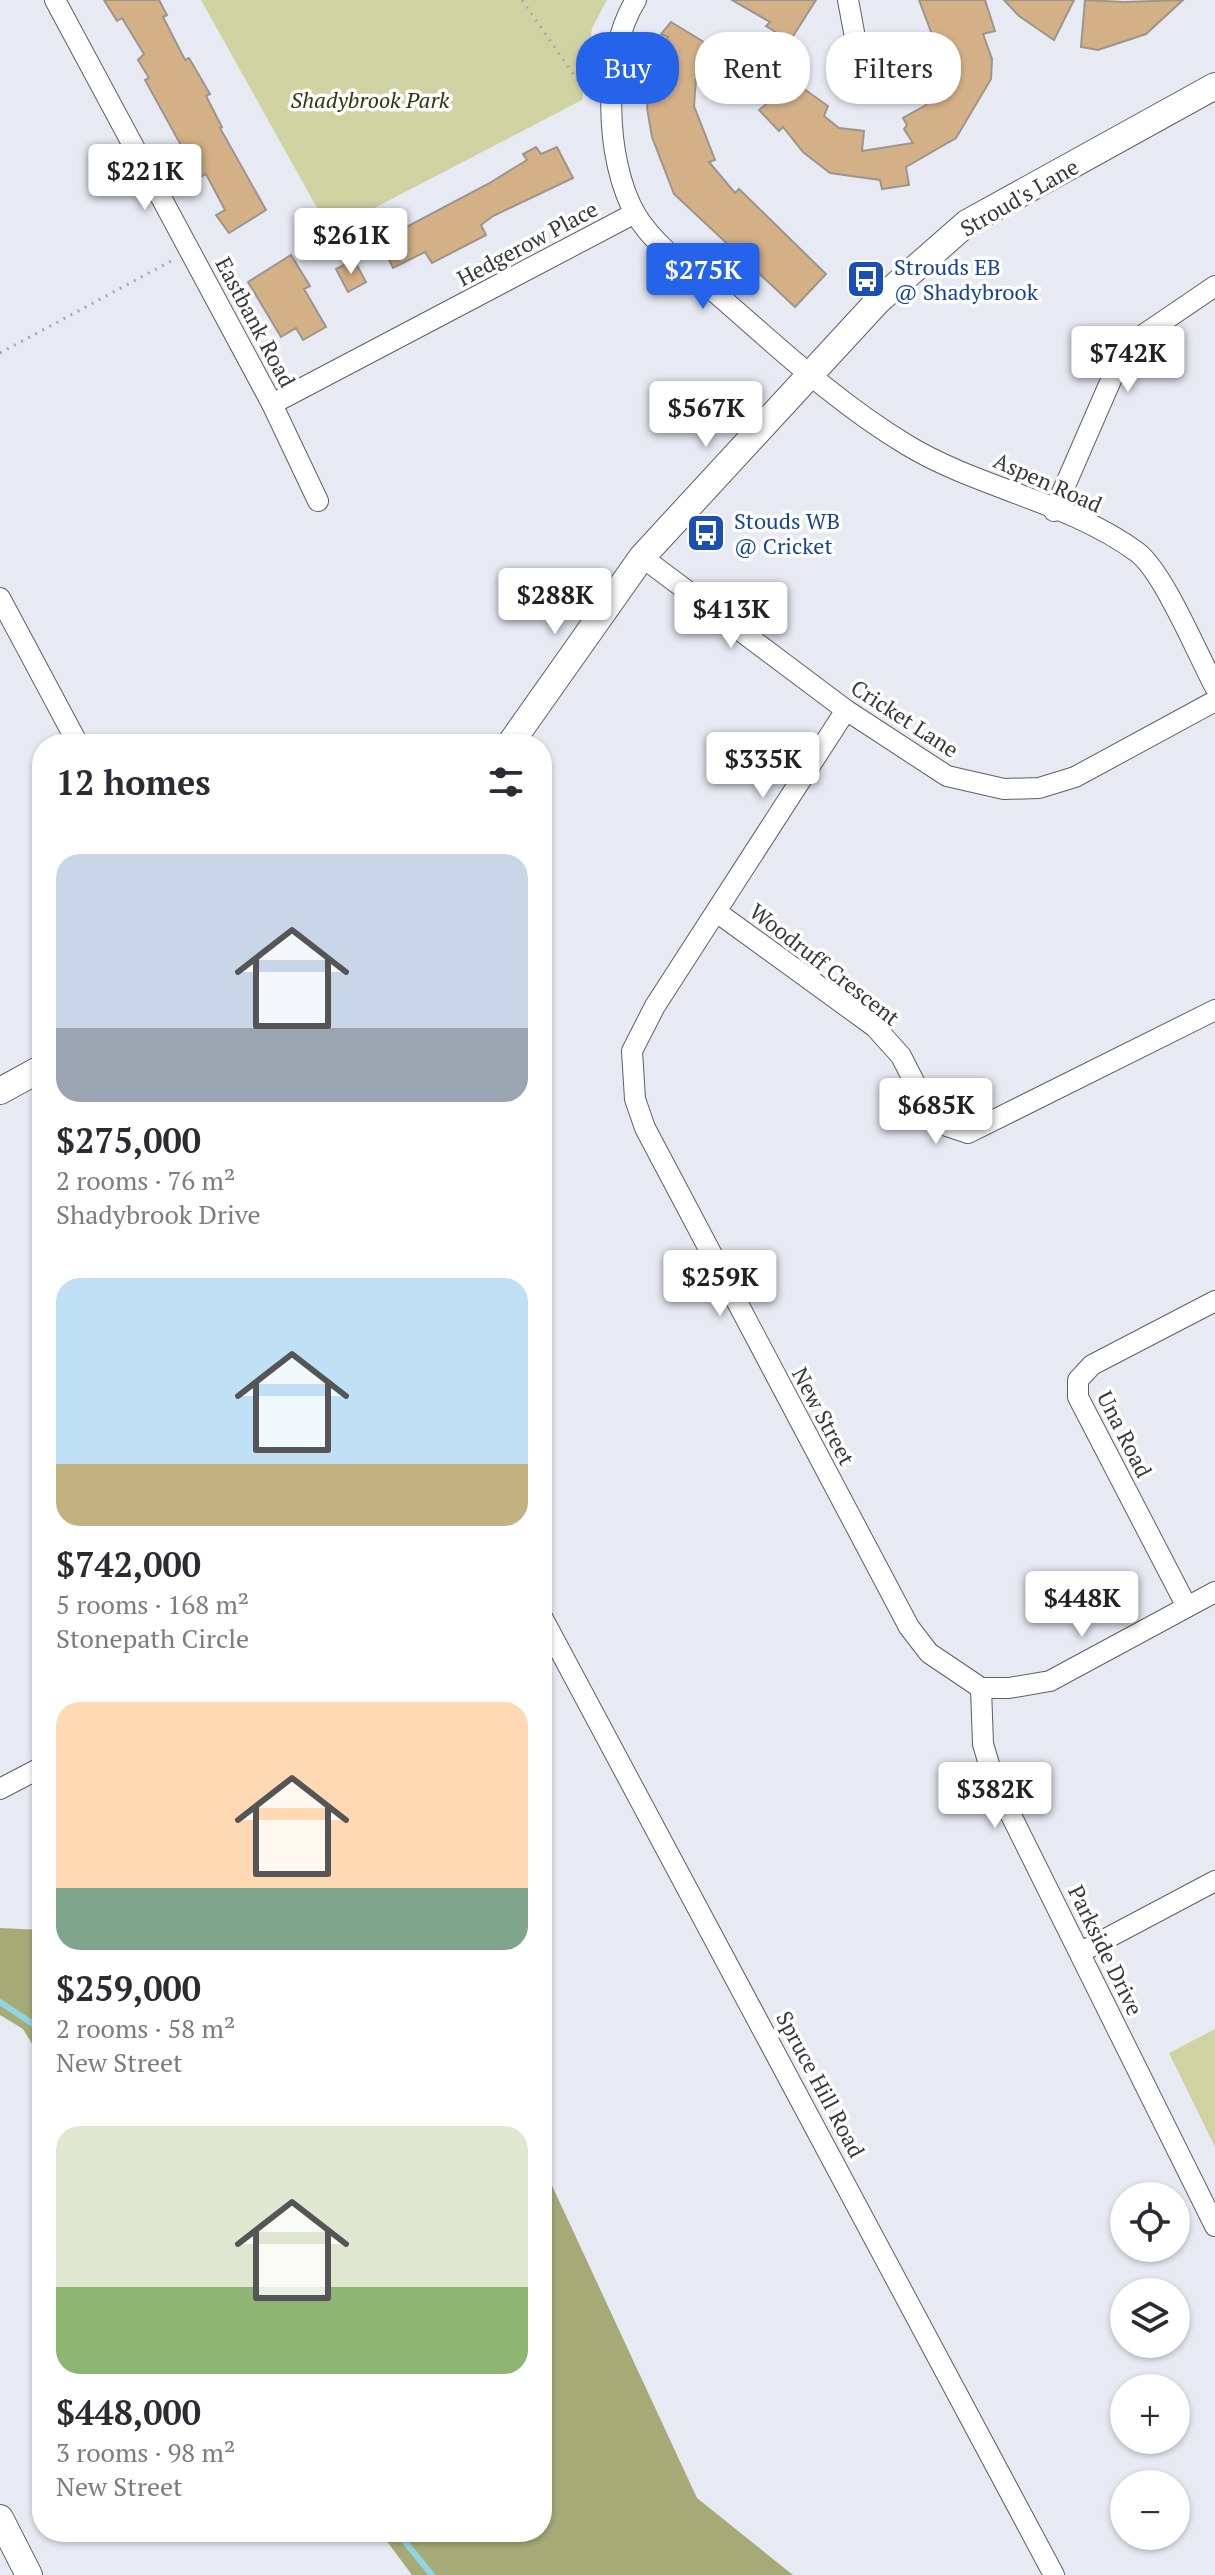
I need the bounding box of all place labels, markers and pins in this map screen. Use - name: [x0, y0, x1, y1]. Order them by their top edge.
- pin: $221K: [89, 144, 201, 212]
- pin: $261K: [295, 208, 407, 276]
- pin: $275K: [647, 243, 759, 311]
- place label: Strouds EB @ Shadybrook: [894, 252, 1039, 306]
- bus stop icon: Strouds EB @ Shadybrook: [845, 258, 887, 300]
- pin: $742K: [1072, 326, 1184, 394]
- pin: $567K: [650, 381, 762, 449]
- place label: Stouds WB @ Cricket: [734, 506, 840, 560]
- bus stop icon: Stouds WB @ Cricket: [685, 512, 727, 554]
- pin: $288K: [499, 568, 611, 636]
- pin: $413K: [675, 582, 787, 650]
- pin: $335K: [707, 732, 819, 800]
- pin: $685K: [880, 1078, 992, 1146]
- pin: $259K: [664, 1250, 776, 1318]
- pin: $448K: [1026, 1571, 1138, 1639]
- pin: $382K: [939, 1762, 1051, 1830]

